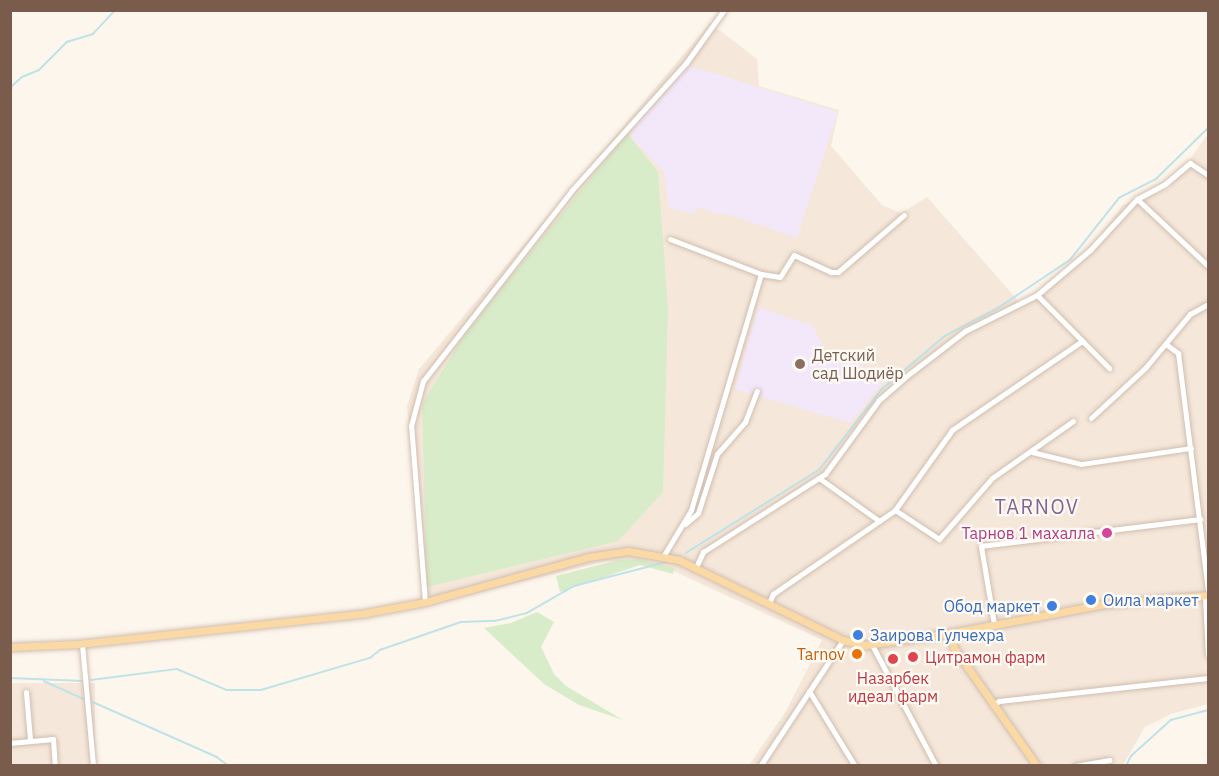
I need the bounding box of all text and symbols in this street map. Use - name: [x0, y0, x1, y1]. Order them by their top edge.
- place label: Детский сад Шодиёр: [812, 345, 904, 383]
- marker: Детский сад Шодиёр: [793, 357, 807, 371]
- district label: TARNOV: [995, 494, 1079, 518]
- place label: Тарнов 1 махалла: [962, 523, 1095, 543]
- marker: Тарнов 1 махалла: [1100, 526, 1114, 540]
- place label: Оила маркет: [1103, 590, 1199, 610]
- marker: Оила маркет: [1084, 593, 1098, 607]
- place label: Обод маркет: [944, 596, 1040, 616]
- marker: Обод маркет: [1045, 599, 1059, 613]
- place label: Заирова Гулчехра: [870, 625, 1004, 645]
- marker: Заирова Гулчехра: [851, 628, 865, 642]
- place label: Tarnov: [797, 644, 845, 664]
- marker: Tarnov: [850, 647, 864, 661]
- place label: Цитрамон фарм: [925, 647, 1046, 667]
- marker: Цитрамон фарм: [906, 650, 920, 664]
- marker: Назарбек идеал фарм: [886, 652, 900, 666]
- place label: Назарбек идеал фарм: [848, 668, 938, 706]

